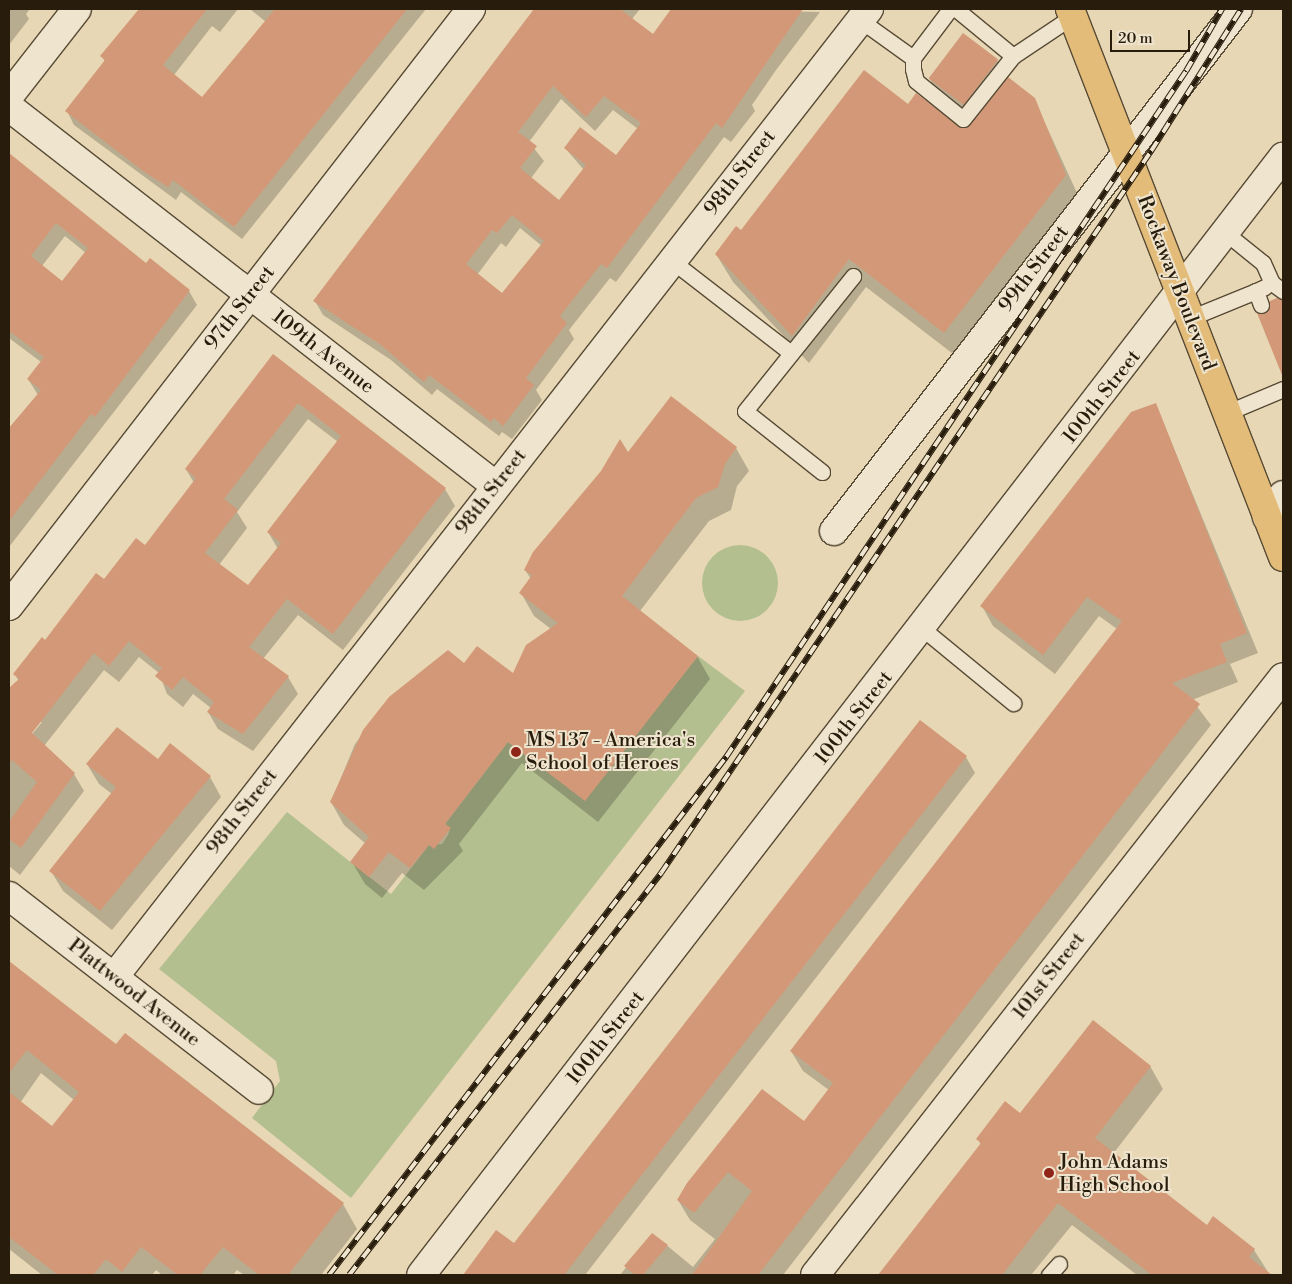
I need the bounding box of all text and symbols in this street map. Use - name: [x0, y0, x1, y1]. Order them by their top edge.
- scale bar: [1112, 20, 1192, 52]
- text: 20 m: [1118, 29, 1153, 48]
- street label: 98th Street: [699, 125, 781, 221]
- street label: Rockaway Boulevard: [1131, 192, 1221, 374]
- street label: 99th Street: [994, 221, 1074, 317]
- street label: 97th Street: [200, 261, 280, 355]
- street label: 109th Avenue: [267, 305, 379, 399]
- street label: 100th Street: [1058, 345, 1146, 449]
- street label: 98th Street: [450, 444, 532, 540]
- street label: 100th Street: [810, 666, 898, 770]
- place label: MS 137 - America's School of Heroes: [526, 728, 695, 775]
- marker: MS 137 - America's School of Heroes: [510, 746, 522, 758]
- street label: 98th Street: [201, 764, 283, 860]
- street label: 101st Street: [1008, 928, 1090, 1024]
- street label: Plattwood Avenue: [63, 934, 205, 1052]
- street label: 100th Street: [562, 986, 650, 1090]
- place label: John Adams High School: [1059, 1150, 1170, 1197]
- marker: John Adams High School: [1043, 1167, 1055, 1179]

